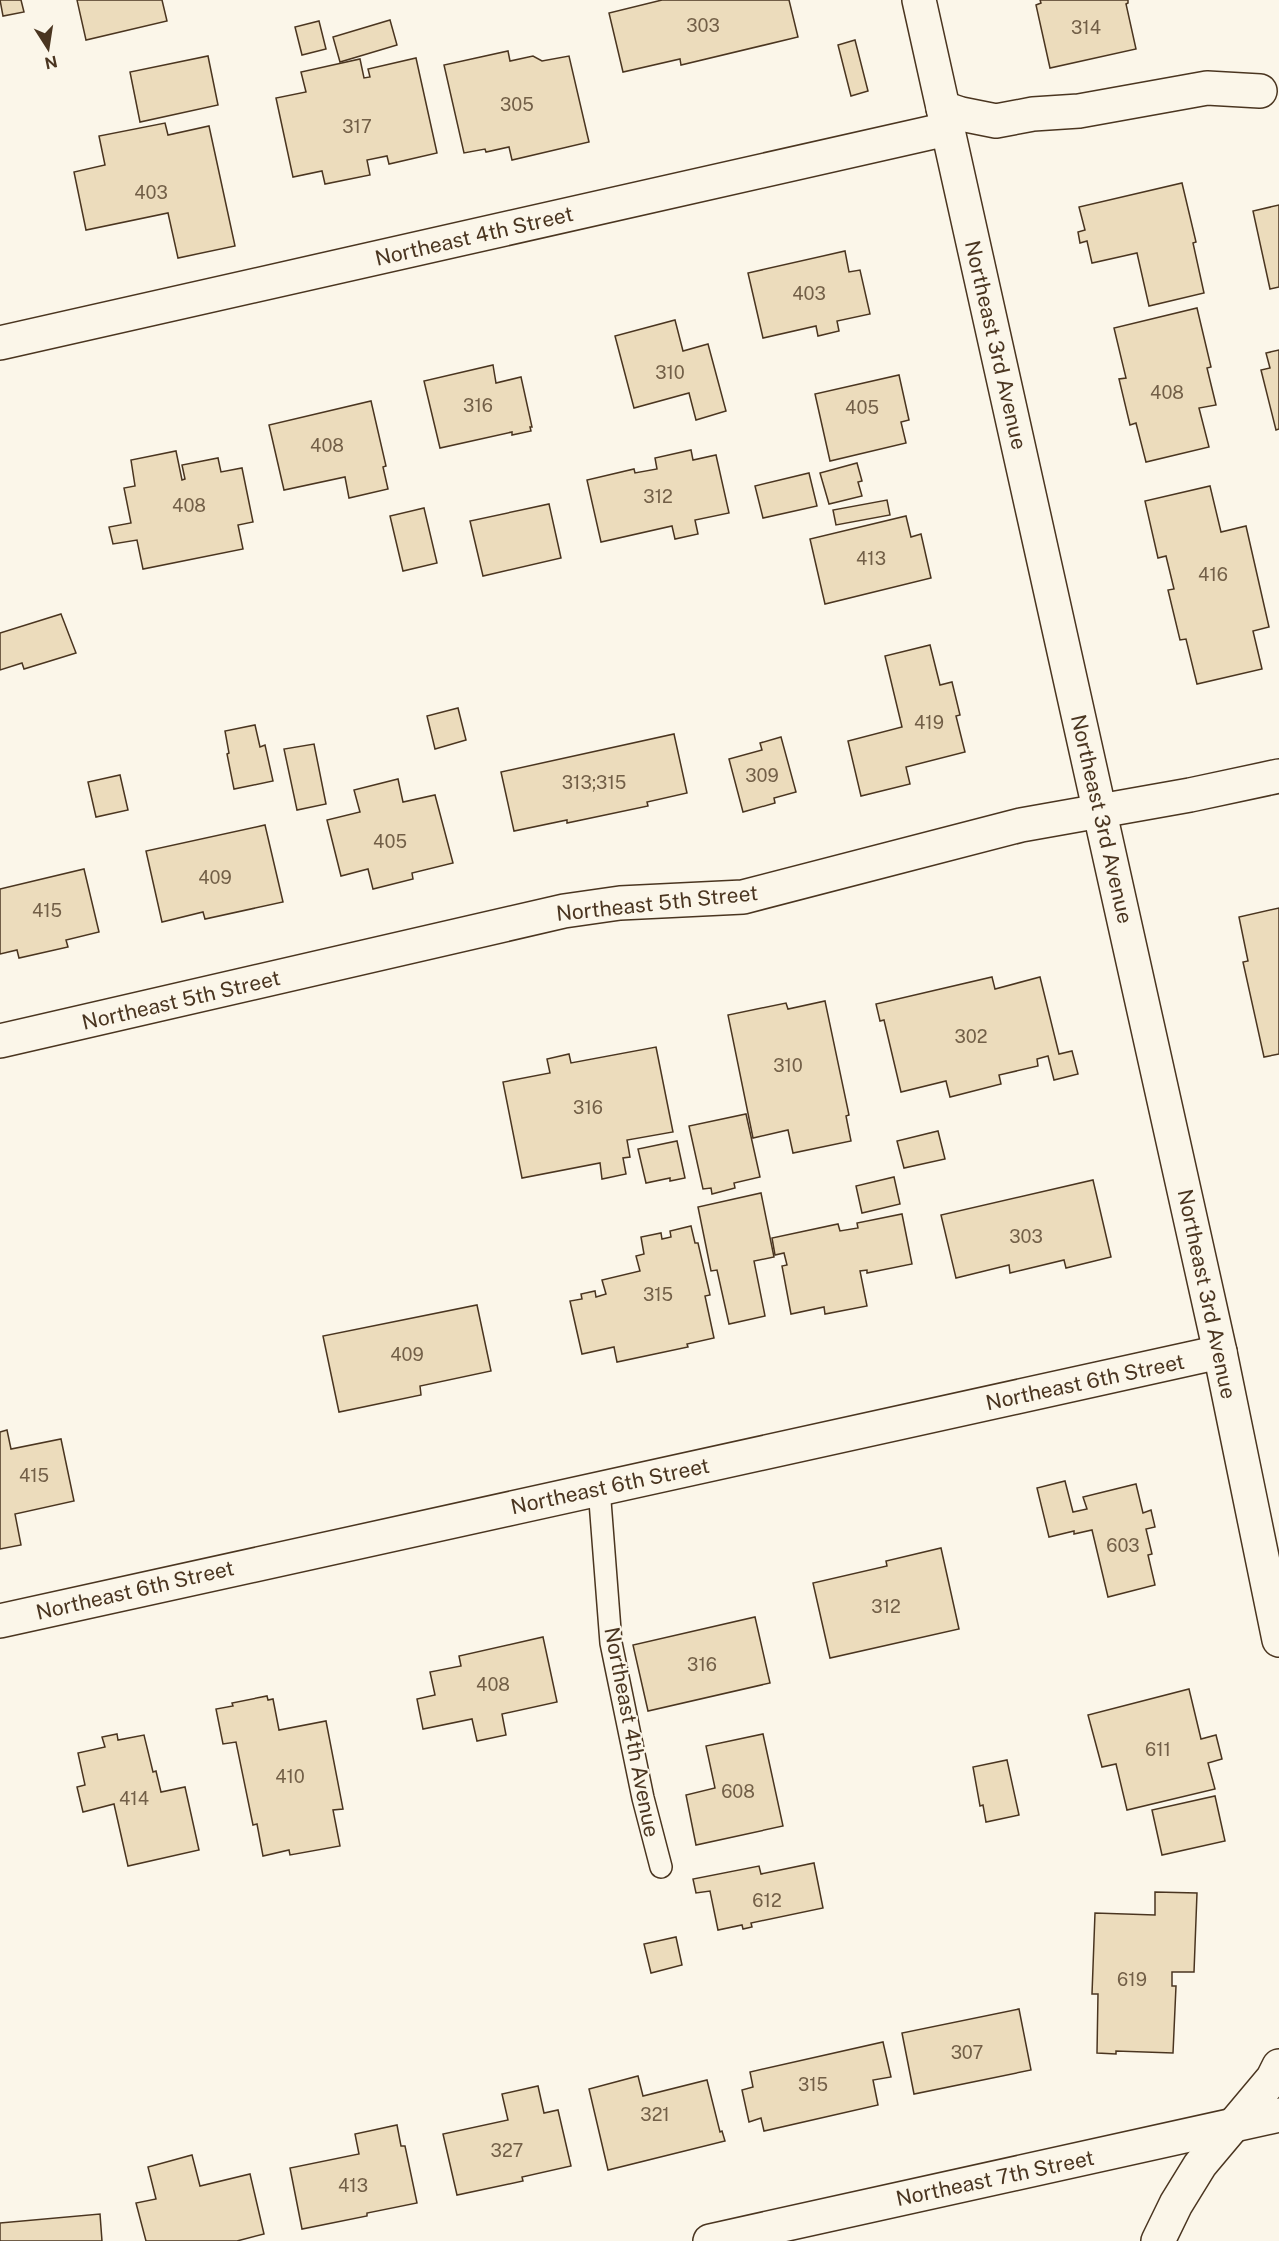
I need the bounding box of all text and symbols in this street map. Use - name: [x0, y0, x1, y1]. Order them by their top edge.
- house number: 303: [686, 15, 720, 36]
- house number: 314: [1071, 17, 1101, 38]
- north arrow: [18, 18, 78, 78]
- text: N: [43, 52, 59, 73]
- house number: 305: [500, 94, 534, 115]
- house number: 317: [342, 116, 372, 137]
- house number: 403: [134, 182, 168, 203]
- street label: Northeast 4th Street: [372, 201, 576, 271]
- street label: Northeast 3rd Avenue: [960, 238, 1032, 452]
- house number: 403: [792, 283, 826, 304]
- house number: 310: [655, 362, 685, 383]
- house number: 408: [1150, 382, 1184, 403]
- house number: 316: [463, 395, 493, 416]
- house number: 405: [845, 397, 879, 418]
- house number: 408: [310, 435, 344, 456]
- house number: 312: [643, 486, 673, 507]
- house number: 408: [172, 495, 206, 516]
- house number: 413: [856, 548, 886, 569]
- house number: 416: [1198, 564, 1228, 585]
- house number: 419: [914, 712, 944, 733]
- street label: Northeast 3rd Avenue: [1066, 712, 1138, 926]
- house number: 309: [745, 765, 779, 786]
- house number: 313;315: [562, 772, 626, 793]
- house number: 405: [373, 831, 407, 852]
- house number: 409: [198, 867, 232, 888]
- street label: Northeast 5th Street: [555, 880, 759, 926]
- house number: 415: [32, 900, 62, 921]
- street label: Northeast 5th Street: [79, 965, 283, 1035]
- house number: 302: [955, 1026, 987, 1047]
- house number: 310: [773, 1055, 803, 1076]
- house number: 316: [573, 1097, 603, 1118]
- street label: Northeast 3rd Avenue: [1173, 1187, 1241, 1401]
- house number: 303: [1009, 1226, 1043, 1247]
- house number: 315: [643, 1284, 673, 1305]
- house number: 409: [390, 1344, 424, 1365]
- street label: Northeast 6th Street: [983, 1349, 1187, 1415]
- street label: Northeast 6th Street: [508, 1453, 712, 1519]
- house number: 415: [19, 1465, 49, 1486]
- house number: 603: [1106, 1535, 1140, 1556]
- street label: Northeast 6th Street: [34, 1555, 236, 1625]
- house number: 312: [871, 1596, 901, 1617]
- street label: Northeast 4th Avenue: [599, 1625, 665, 1839]
- house number: 316: [687, 1654, 717, 1675]
- house number: 408: [476, 1674, 510, 1695]
- house number: 611: [1145, 1739, 1171, 1760]
- house number: 410: [275, 1766, 305, 1787]
- house number: 608: [721, 1781, 755, 1802]
- house number: 414: [119, 1788, 149, 1809]
- house number: 612: [752, 1890, 782, 1911]
- house number: 619: [1117, 1969, 1147, 1990]
- house number: 307: [951, 2042, 983, 2063]
- house number: 315: [798, 2074, 828, 2095]
- house number: 321: [640, 2104, 670, 2125]
- house number: 327: [491, 2140, 523, 2161]
- street label: Northeast 7th Street: [894, 2145, 1096, 2211]
- house number: 413: [338, 2175, 368, 2196]

